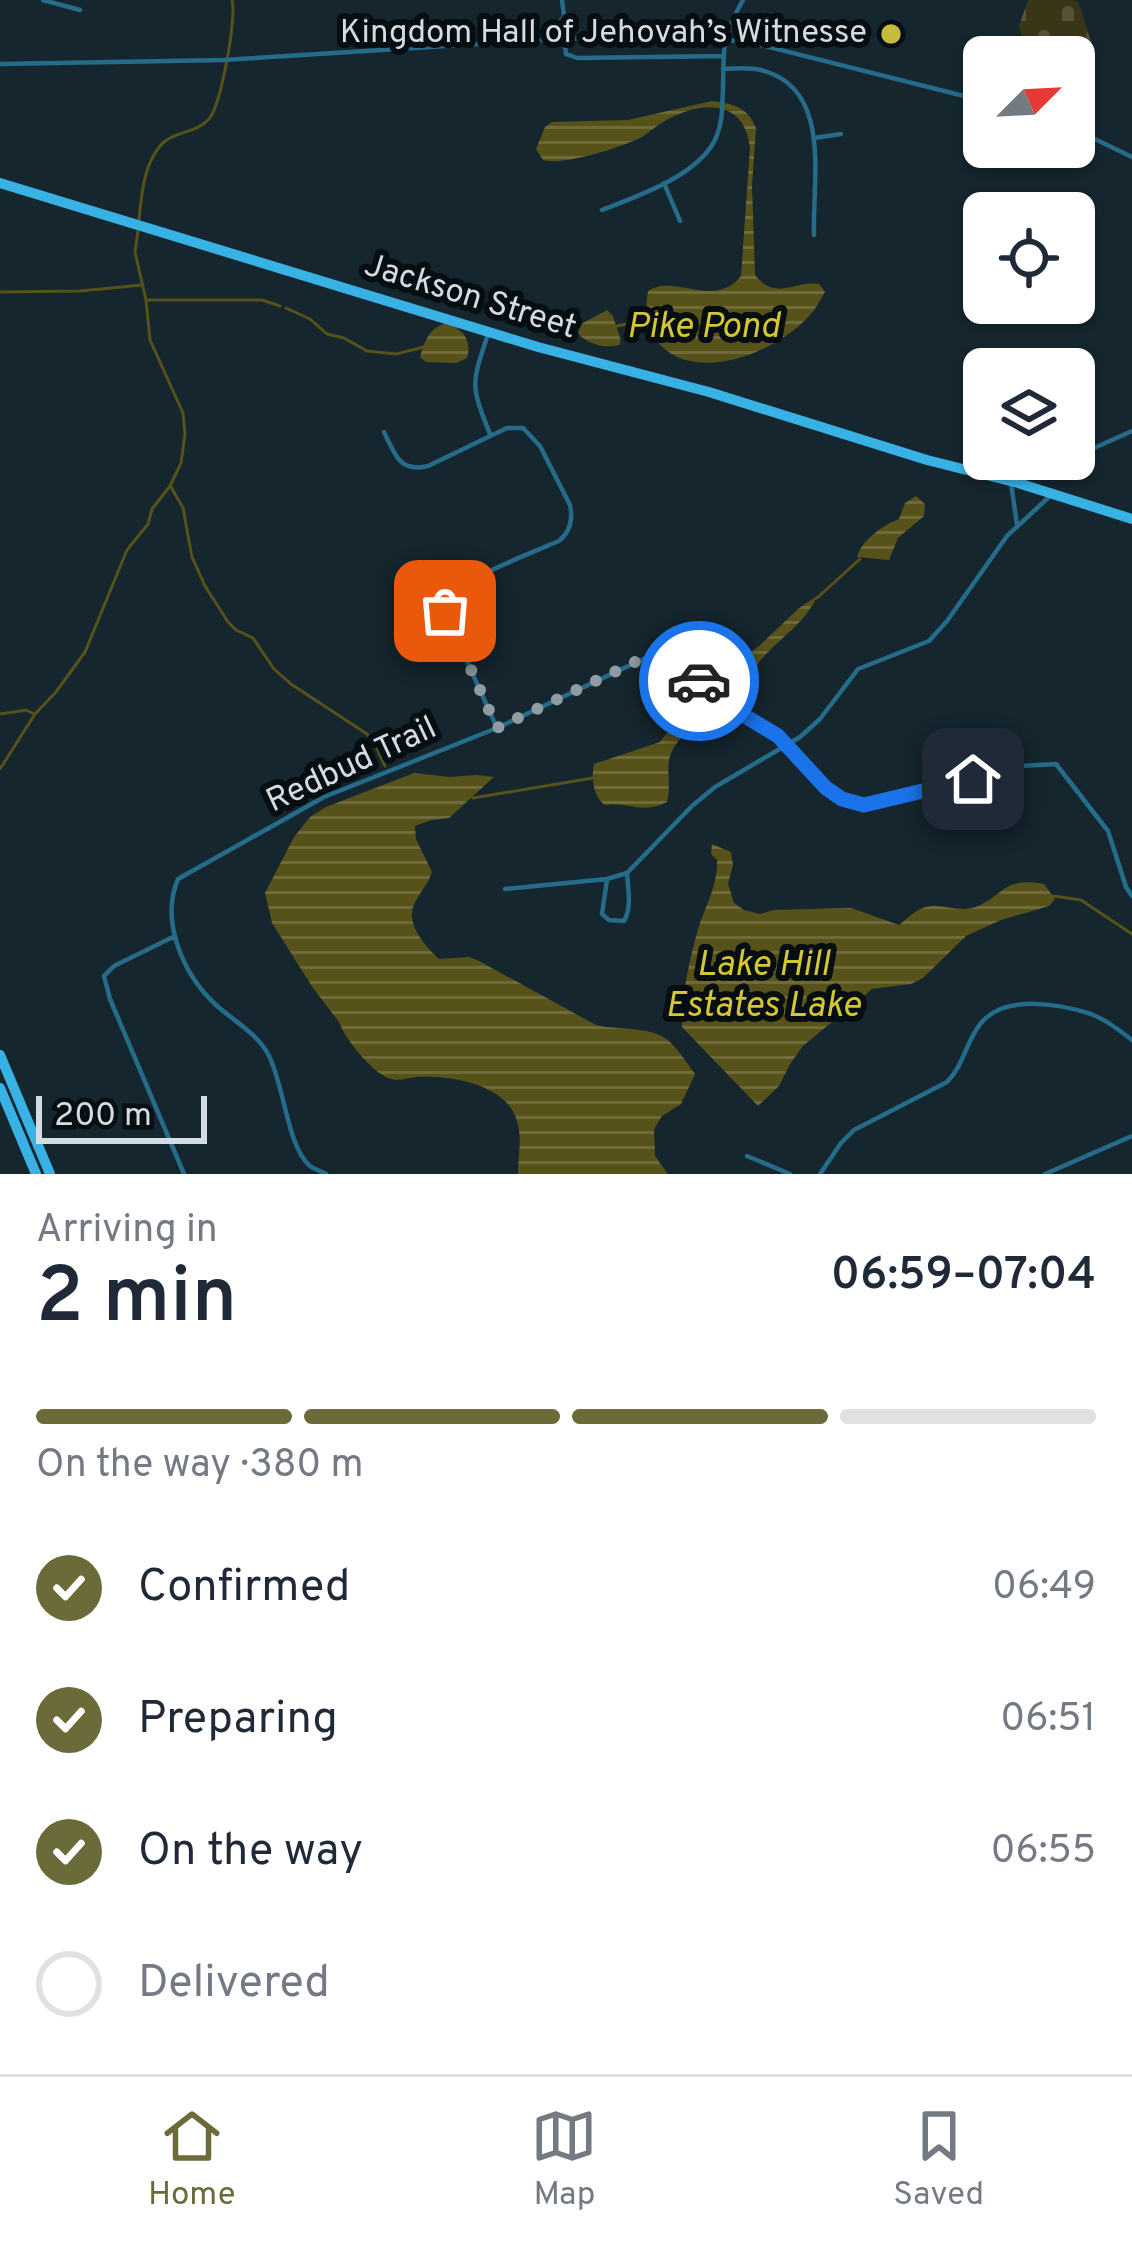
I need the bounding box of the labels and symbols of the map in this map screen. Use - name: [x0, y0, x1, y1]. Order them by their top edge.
- place label: Kingdom Hall of Jehovah’s Witnesse: [340, 13, 867, 55]
- marker: Kingdom Hall of Jehovah’s Witnesse: [878, 21, 904, 47]
- north arrow: [963, 36, 1095, 168]
- street label: Jackson Street: [359, 246, 581, 350]
- water label: Pike Pond: [627, 305, 782, 351]
- pin: [394, 560, 496, 662]
- courier: [639, 621, 759, 741]
- street label: Redbud Trail: [260, 708, 444, 824]
- pin: [922, 728, 1024, 830]
- water label: Lake Hill Estates Lake: [665, 943, 861, 1030]
- scale bar: [36, 1090, 207, 1143]

